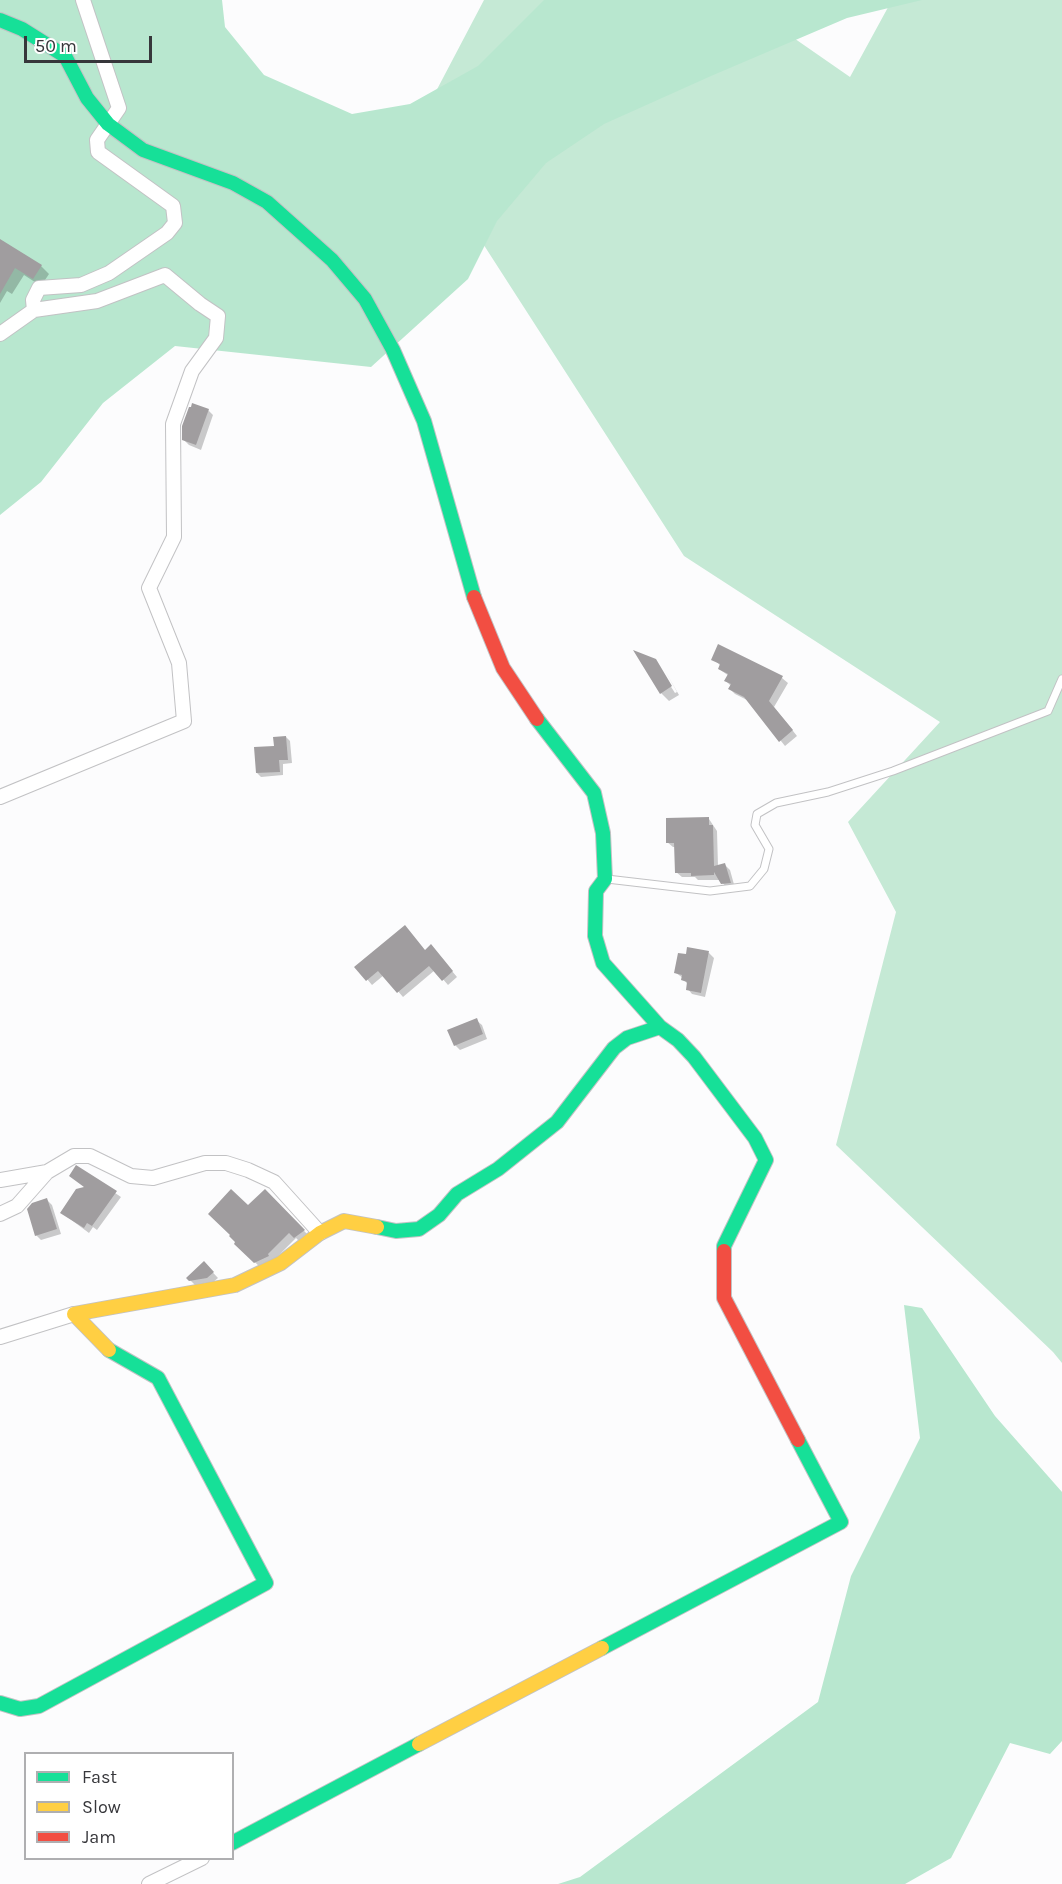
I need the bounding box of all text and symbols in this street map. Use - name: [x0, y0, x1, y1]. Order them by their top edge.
- scale bar: [27, 24, 154, 62]
- text: 50 m: [35, 35, 77, 57]
- legend: [24, 1752, 234, 1860]
- text: Fast: [82, 1766, 117, 1788]
- text: Slow: [82, 1796, 121, 1818]
- text: Jam: [82, 1826, 116, 1848]

